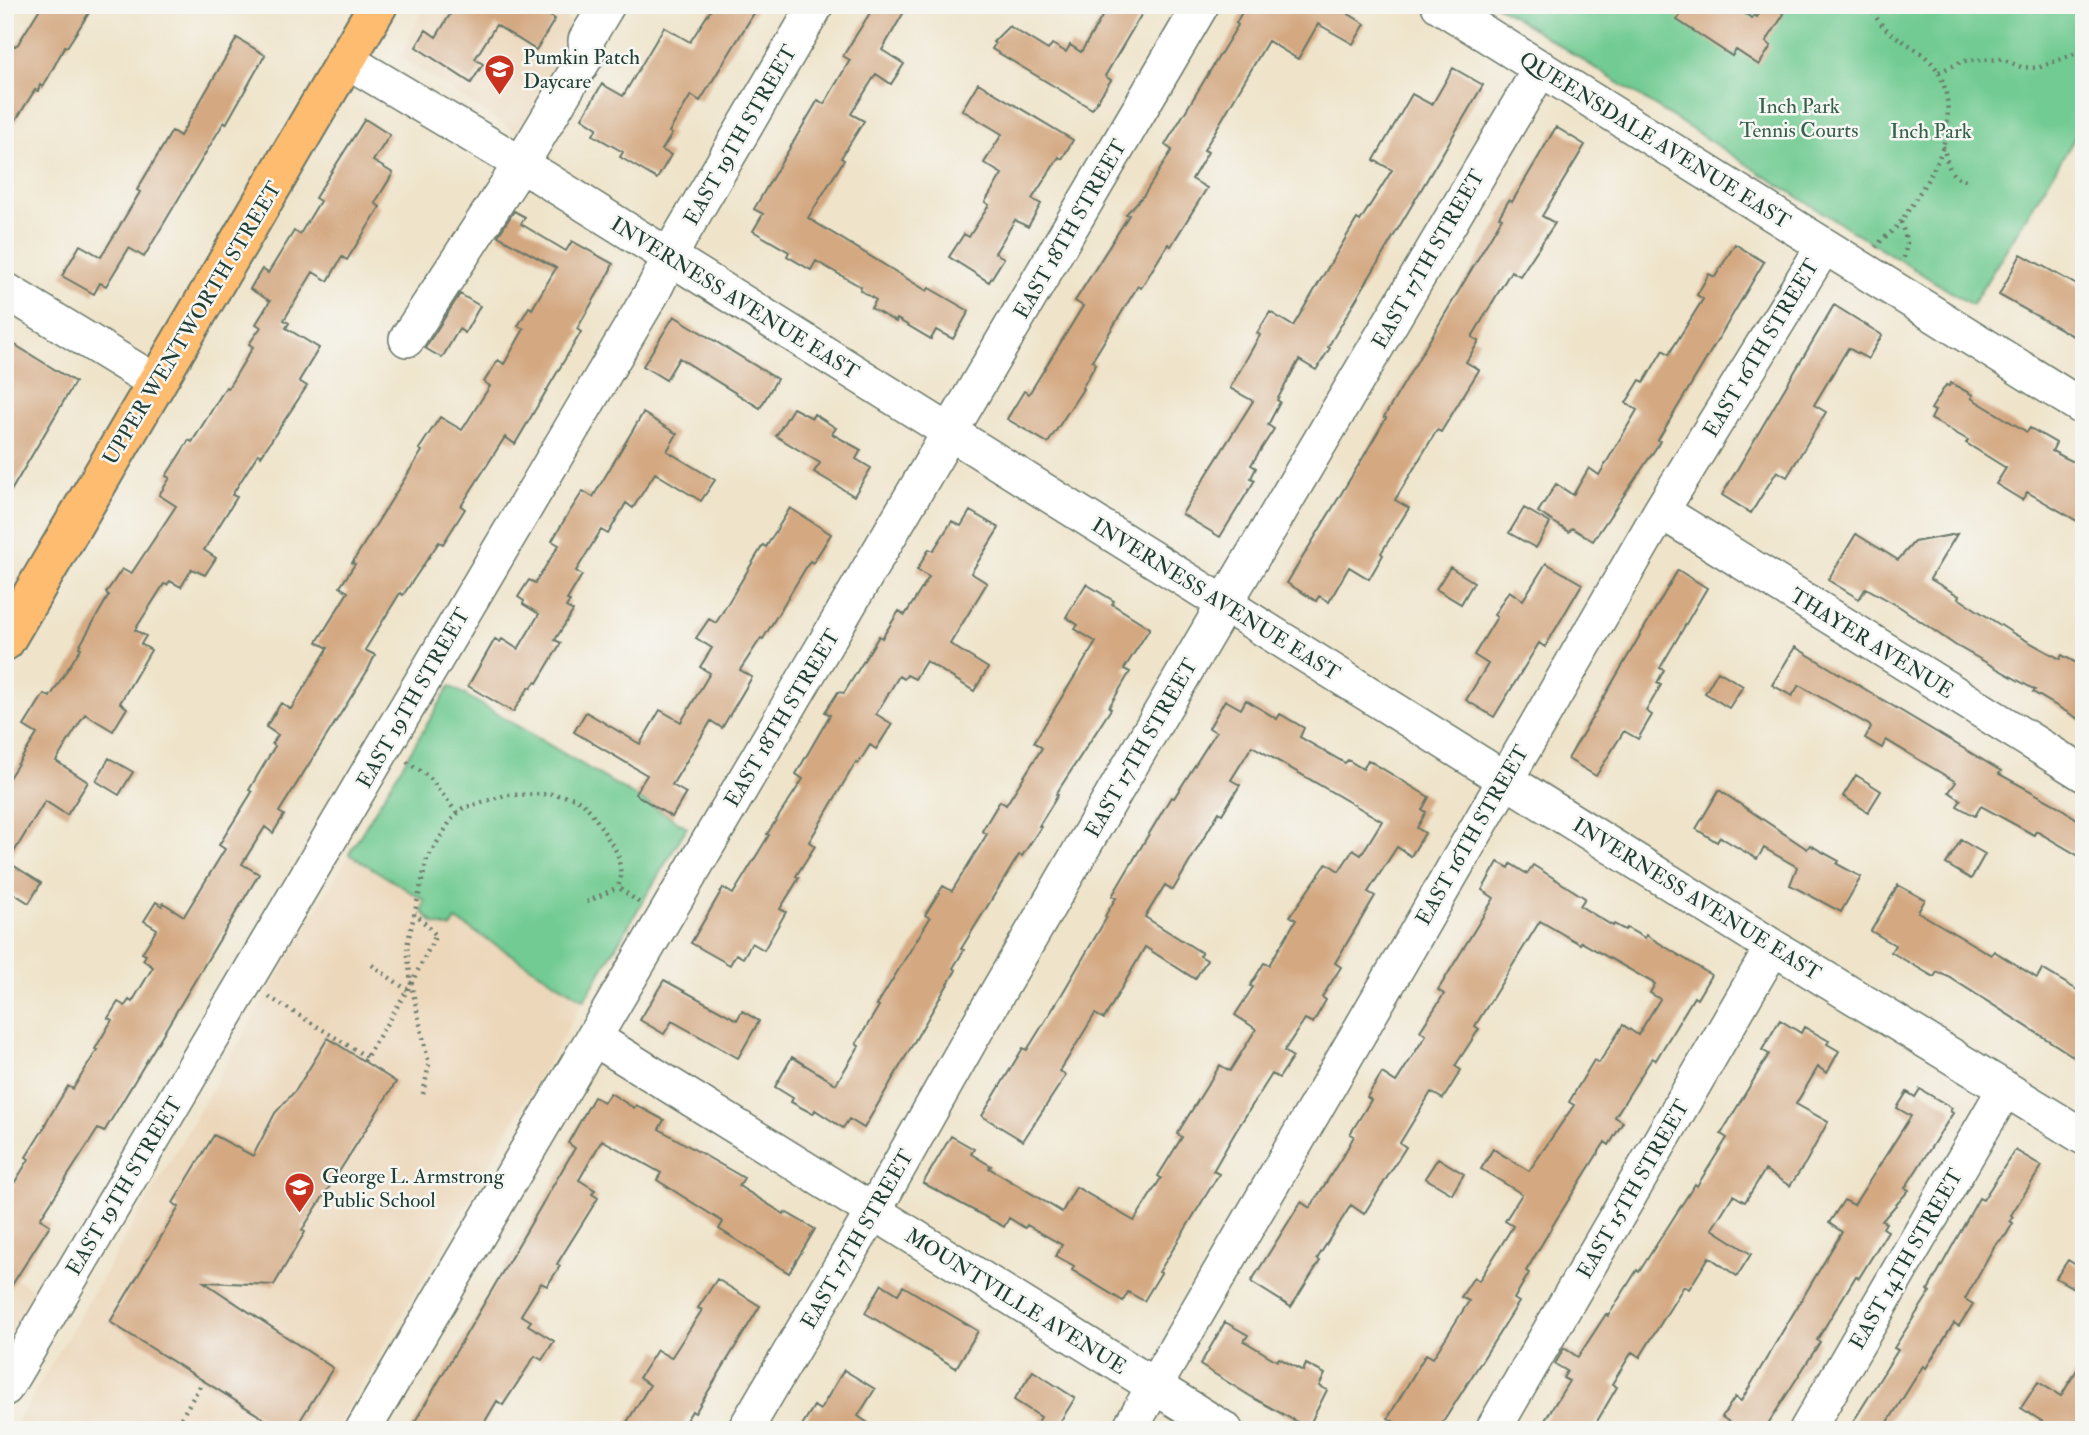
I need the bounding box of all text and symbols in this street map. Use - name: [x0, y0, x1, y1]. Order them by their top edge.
- street label: EAST 19TH STREET: [678, 40, 803, 230]
- place label: Pumkin Patch Daycare: [523, 44, 640, 95]
- street label: QUEENSDALE AVENUE EAST: [1514, 46, 1796, 235]
- school or university icon: Pumkin Patch Daycare: [483, 52, 517, 96]
- park label: Inch Park Tennis Courts: [1740, 93, 1858, 144]
- park label: Inch Park: [1890, 118, 1972, 145]
- street label: EAST 18TH STREET: [1008, 134, 1133, 324]
- street label: EAST 17TH STREET: [1366, 164, 1491, 354]
- street label: UPPER WENTWORTH STREET: [97, 176, 288, 470]
- street label: INVERNESS AVENUE EAST: [606, 211, 864, 386]
- street label: EAST 16TH STREET: [1697, 254, 1826, 442]
- street label: INVERNESS AVENUE EAST: [1087, 512, 1345, 687]
- street label: THAYER AVENUE: [1785, 582, 1959, 705]
- street label: EAST 19TH STREET: [351, 603, 476, 793]
- street label: EAST 18TH STREET: [719, 624, 846, 812]
- street label: EAST 17TH STREET: [1079, 653, 1204, 843]
- street label: EAST 16TH STREET: [1410, 740, 1535, 930]
- street label: INVERNESS AVENUE EAST: [1568, 812, 1826, 987]
- street label: EAST 19TH STREET: [60, 1092, 189, 1281]
- street label: EAST 15TH STREET: [1571, 1095, 1696, 1284]
- street label: EAST 17TH STREET: [795, 1144, 920, 1334]
- place label: George L. Armstrong Public School: [322, 1163, 505, 1214]
- street label: EAST 14TH STREET: [1844, 1164, 1969, 1354]
- school or university icon: George L. Armstrong Public School: [282, 1171, 316, 1215]
- street label: MOUNTVILLE AVENUE: [900, 1222, 1131, 1381]

